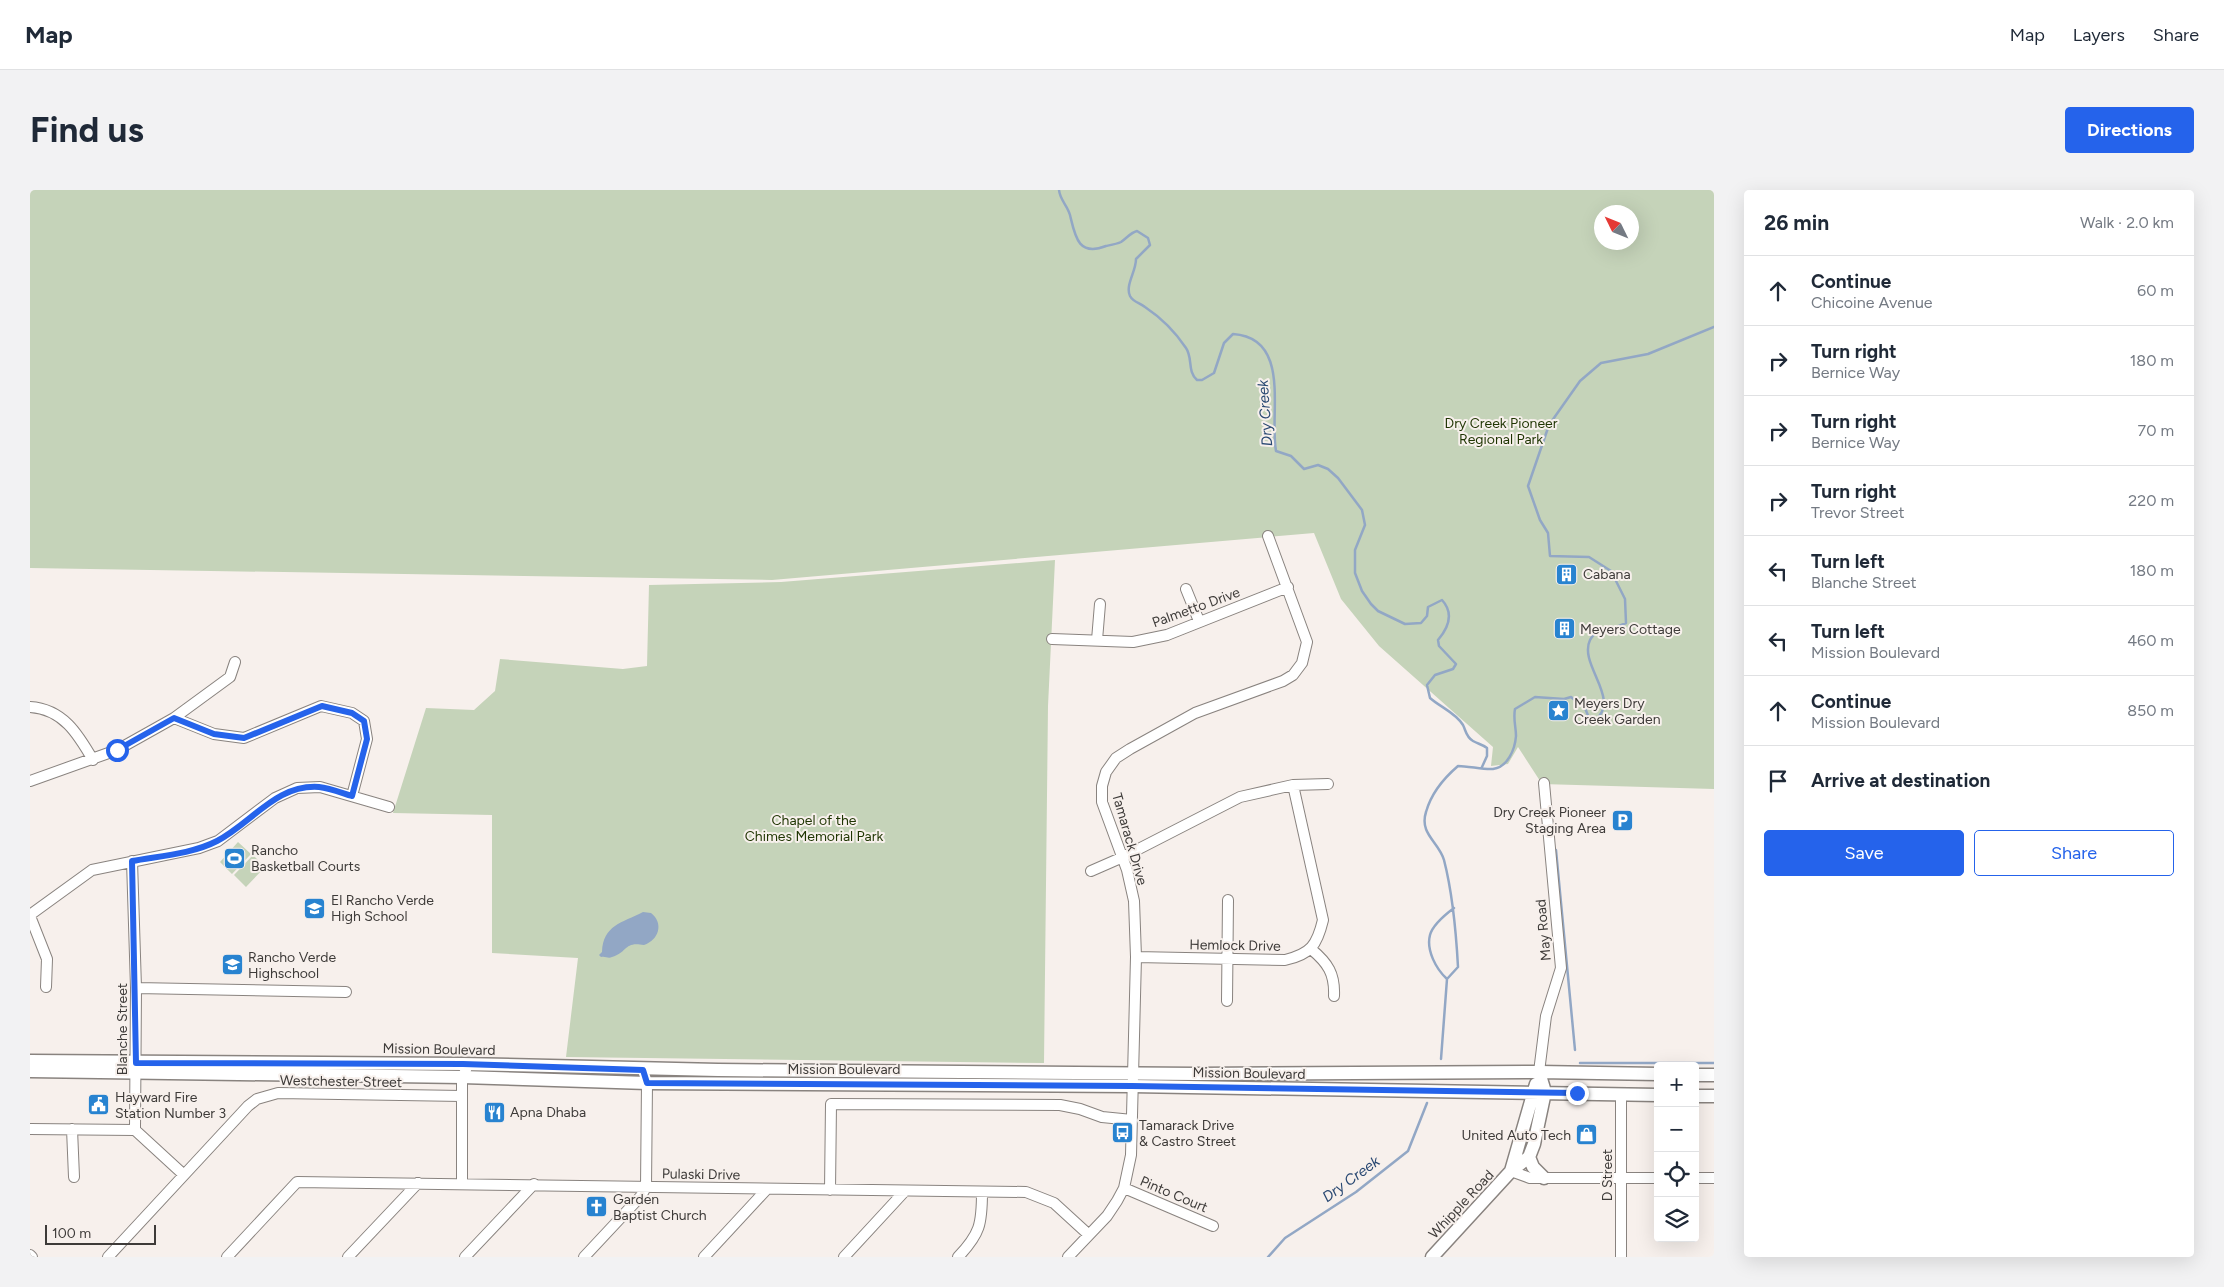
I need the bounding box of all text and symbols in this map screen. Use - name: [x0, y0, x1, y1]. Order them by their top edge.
- text: Map: [25, 20, 73, 49]
- text: Map: [2010, 24, 2045, 46]
- text: Layers: [2073, 24, 2125, 46]
- text: Share: [2153, 24, 2199, 46]
- button: Directions: [2065, 107, 2194, 153]
- text: Find us: [30, 109, 144, 151]
- north arrow: [1594, 205, 1639, 250]
- text: 26 min: [1764, 210, 1829, 235]
- text: Walk · 2.0 km: [2080, 213, 2174, 232]
- text: Continue: [1811, 270, 1891, 293]
- icon: ahead: [1764, 277, 1792, 305]
- text: 60 m: [2137, 281, 2174, 300]
- text: Chicoine Avenue: [1811, 293, 1933, 312]
- text: Turn right: [1811, 340, 1897, 363]
- icon: right: [1764, 347, 1792, 375]
- text: 180 m: [2130, 351, 2174, 370]
- text: Bernice Way: [1811, 363, 1900, 382]
- water label: Dry Creek: [1254, 378, 1276, 447]
- text: Turn right: [1811, 410, 1897, 433]
- park label: Dry Creek Pioneer Regional Park: [1445, 415, 1558, 448]
- icon: right: [1764, 417, 1792, 445]
- text: 70 m: [2138, 421, 2174, 440]
- text: Bernice Way: [1811, 433, 1900, 452]
- text: Turn right: [1811, 480, 1897, 503]
- icon: right: [1764, 487, 1792, 515]
- text: 220 m: [2128, 491, 2174, 510]
- text: Trevor Street: [1811, 503, 1905, 522]
- text: Turn left: [1811, 550, 1885, 573]
- icon: left: [1764, 557, 1792, 585]
- text: 180 m: [2130, 561, 2174, 580]
- building icon: Cabana: [1555, 562, 1579, 586]
- place label: Cabana: [1583, 566, 1631, 583]
- text: Blanche Street: [1811, 573, 1916, 592]
- street label: Palmetto Drive: [1150, 584, 1243, 631]
- building icon: Meyers Cottage: [1552, 617, 1576, 641]
- text: Turn left: [1811, 620, 1885, 643]
- place label: Meyers Cottage: [1580, 621, 1681, 638]
- icon: left: [1764, 627, 1792, 655]
- text: 460 m: [2127, 631, 2174, 650]
- text: Mission Boulevard: [1811, 643, 1940, 662]
- text: Continue: [1811, 690, 1891, 713]
- place label: Meyers Dry Creek Garden: [1574, 695, 1661, 728]
- icon: ahead: [1764, 697, 1792, 725]
- place icon: Meyers Dry Creek Garden: [1546, 699, 1570, 723]
- text: 850 m: [2127, 701, 2174, 720]
- text: Mission Boulevard: [1811, 713, 1940, 732]
- route start: [106, 739, 129, 762]
- icon: arrive: [1764, 767, 1792, 795]
- text: Arrive at destination: [1811, 769, 1990, 792]
- street label: Tamarack Drive: [1108, 791, 1151, 888]
- place label: Dry Creek Pioneer Staging Area: [1493, 804, 1606, 837]
- parking icon: Dry Creek Pioneer Staging Area: [1610, 808, 1634, 832]
- park label: Chapel of the Chimes Memorial Park: [745, 812, 883, 845]
- button: Save: [1764, 830, 1964, 876]
- button: Share: [1974, 830, 2174, 876]
- place label: Rancho Basketball Courts: [251, 842, 360, 875]
- sports icon: Rancho Basketball Courts: [223, 846, 247, 870]
- place label: El Rancho Verde High School: [331, 892, 434, 925]
- school or university icon: El Rancho Verde High School: [303, 896, 327, 920]
- street label: May Road: [1532, 898, 1555, 962]
- street label: Hemlock Drive: [1189, 936, 1281, 955]
- place label: Rancho Verde Highschool: [248, 949, 336, 982]
- school or university icon: Rancho Verde Highschool: [220, 953, 244, 977]
- street label: Blanche Street: [114, 983, 131, 1075]
- street label: Mission Boulevard: [382, 1040, 496, 1059]
- street label: Mission Boulevard: [788, 1061, 901, 1078]
- map controls: [1654, 1062, 1699, 1242]
- button: +: [1654, 1062, 1699, 1107]
- street label: Mission Boulevard: [1192, 1064, 1306, 1083]
- street label: Westchester Street: [280, 1072, 402, 1091]
- route end: [1566, 1082, 1589, 1105]
- place label: Hayward Fire Station Number 3: [115, 1089, 226, 1122]
- public building icon: Hayward Fire Station Number 3: [87, 1093, 111, 1117]
- restaurant icon: Apna Dhaba: [482, 1100, 506, 1124]
- place label: Apna Dhaba: [510, 1104, 586, 1121]
- button: −: [1654, 1107, 1699, 1152]
- place label: Tamarack Drive & Castro Street: [1139, 1117, 1236, 1150]
- bus stop icon: Tamarack Drive & Castro Street: [1111, 1121, 1135, 1145]
- shop icon: United Auto Tech: [1575, 1123, 1599, 1147]
- place label: United Auto Tech: [1461, 1127, 1571, 1144]
- street label: D Street: [1599, 1149, 1616, 1201]
- water label: Dry Creek: [1319, 1152, 1384, 1206]
- button: locate: [1654, 1152, 1699, 1197]
- street label: Pulaski Drive: [662, 1165, 741, 1184]
- street label: Whipple Road: [1425, 1167, 1497, 1242]
- street label: Pinto Court: [1137, 1173, 1210, 1216]
- place label: Garden Baptist Church: [613, 1191, 707, 1224]
- church icon: Garden Baptist Church: [585, 1195, 609, 1219]
- button: layers: [1654, 1197, 1699, 1242]
- scale bar: [45, 1222, 156, 1245]
- text: 100 m: [52, 1225, 91, 1242]

